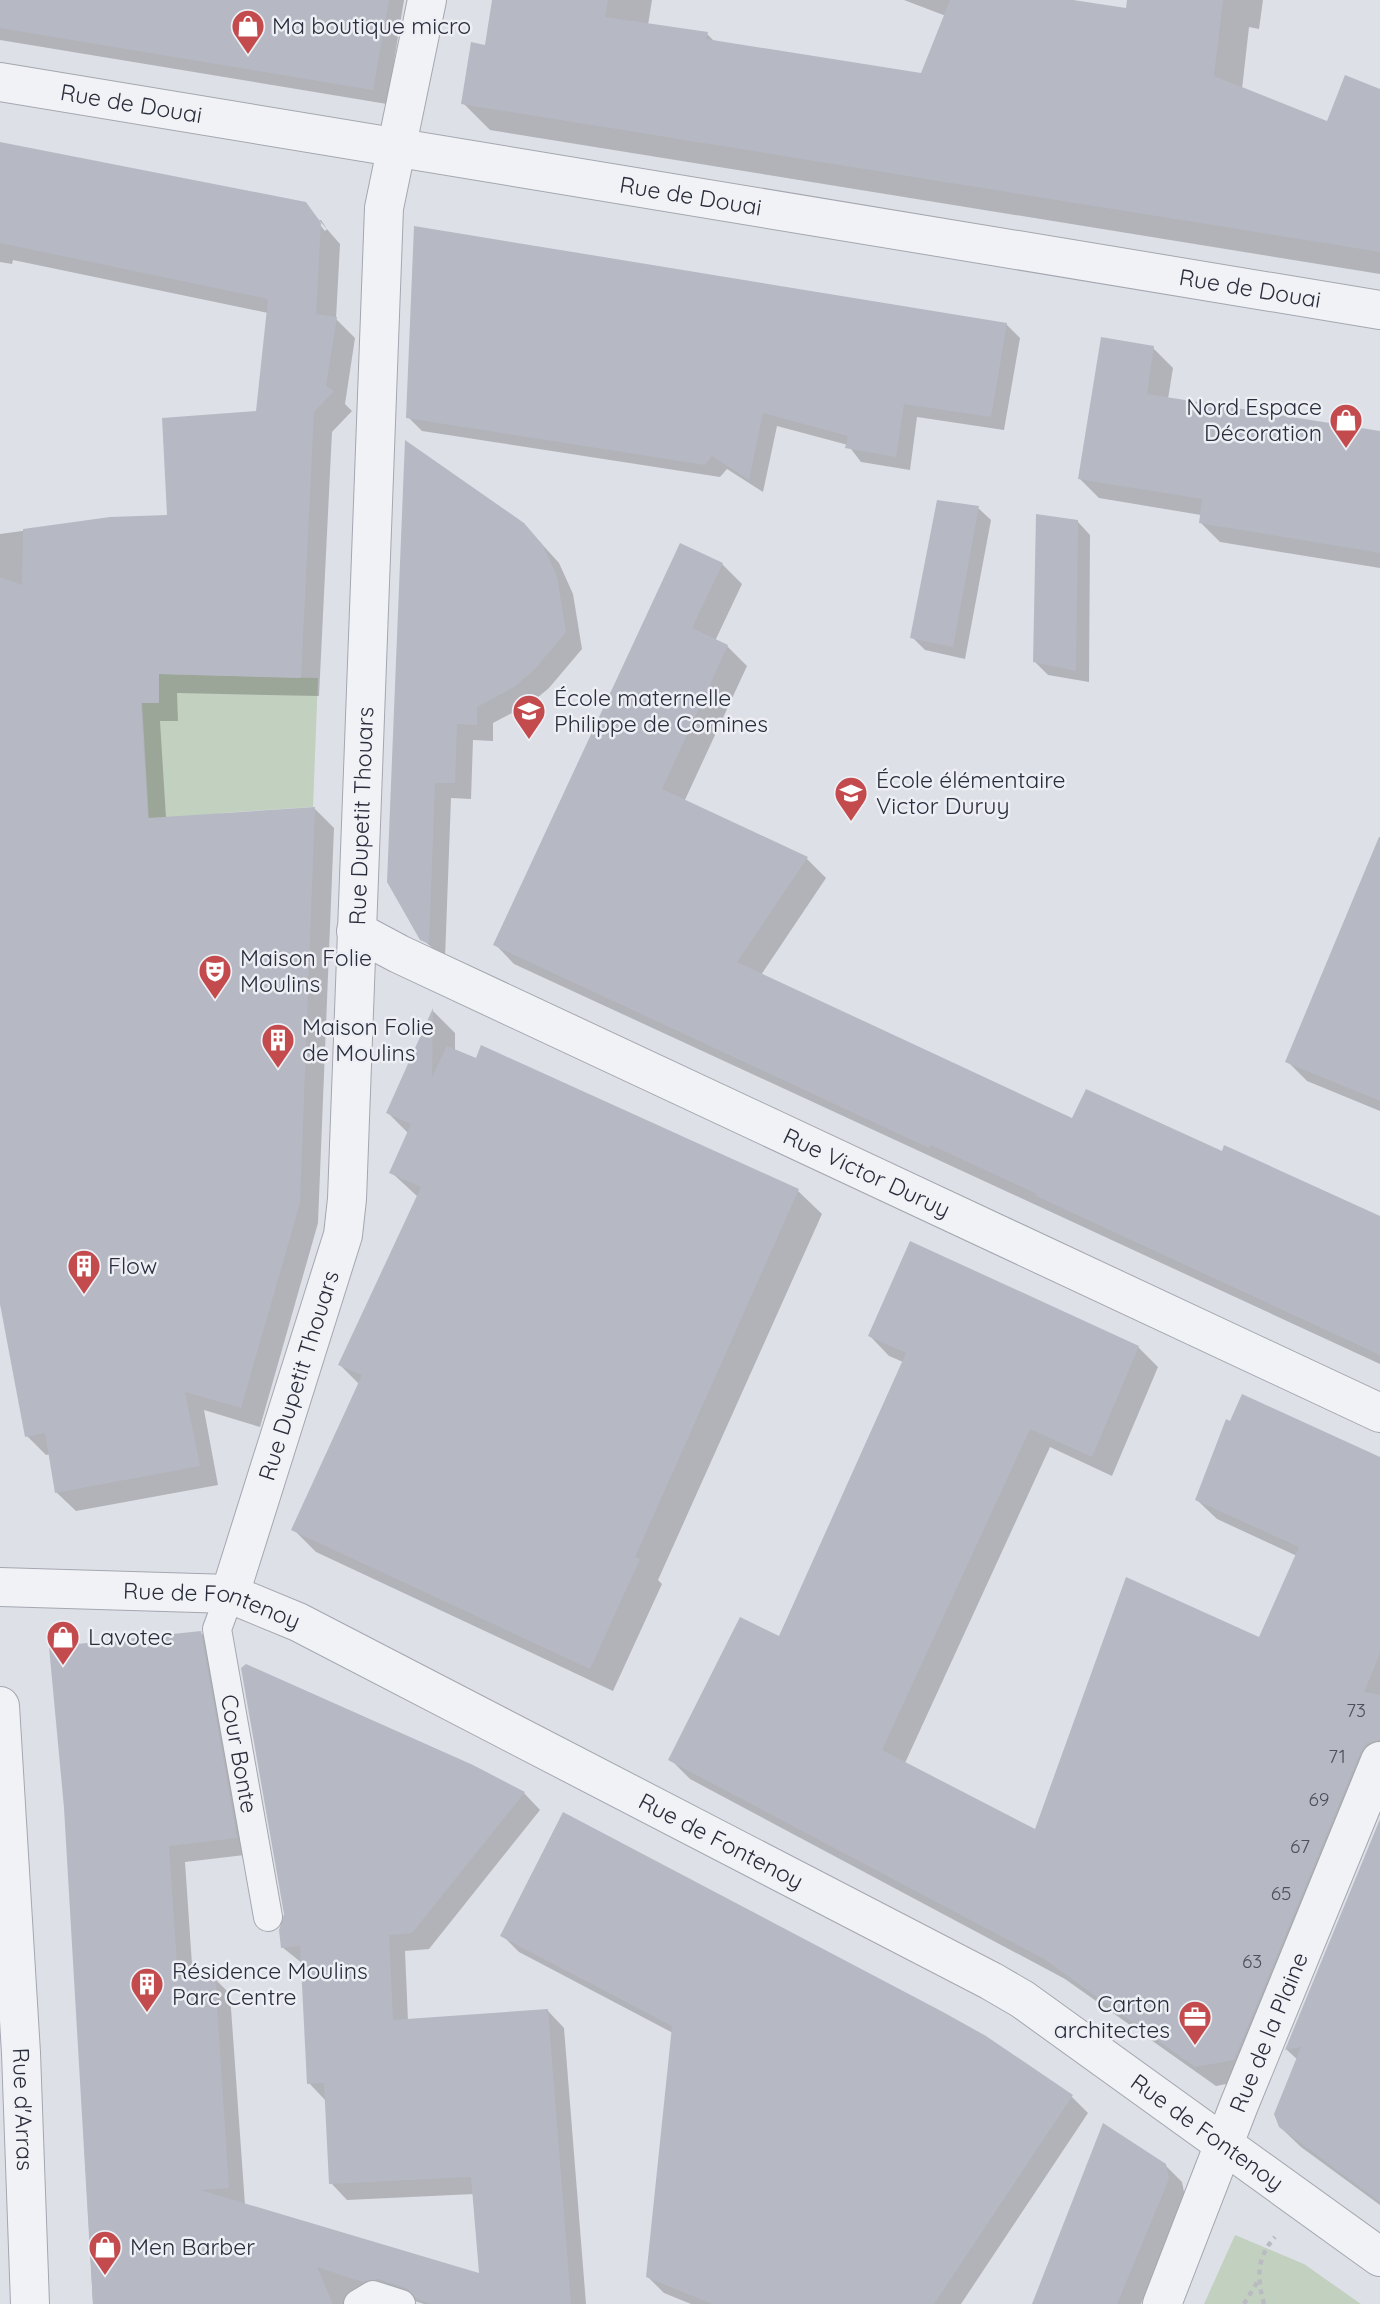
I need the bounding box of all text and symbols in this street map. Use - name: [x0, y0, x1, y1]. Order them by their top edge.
- shop icon: Ma boutique micro: [229, 7, 267, 56]
- place label: Ma boutique micro: [272, 11, 471, 40]
- street label: Rue de Douai: [58, 77, 204, 129]
- street label: Rue de Douai: [618, 170, 764, 222]
- street label: Rue de Douai: [1177, 262, 1323, 314]
- place label: Nord Espace Décoration: [1186, 392, 1322, 447]
- shop icon: Nord Espace Décoration: [1327, 401, 1365, 450]
- place label: École maternelle Philippe de Comines: [554, 683, 768, 738]
- school or university icon: École maternelle Philippe de Comines: [510, 692, 548, 741]
- street label: Rue Dupetit Thouars: [342, 706, 379, 926]
- place label: École élémentaire Victor Duruy: [876, 765, 1066, 820]
- school or university icon: École élémentaire Victor Duruy: [832, 774, 870, 823]
- place label: Maison Folie Moulins: [240, 943, 372, 998]
- theatre icon: Maison Folie Moulins: [196, 952, 234, 1001]
- place label: Maison Folie de Moulins: [302, 1012, 434, 1067]
- building icon: Maison Folie de Moulins: [259, 1021, 297, 1070]
- street label: Rue Victor Duruy: [779, 1121, 955, 1224]
- building icon: Flow: [65, 1247, 103, 1296]
- place label: Flow: [108, 1251, 157, 1280]
- street label: Rue Dupetit Thouars: [252, 1267, 345, 1484]
- street label: Rue de Fontenoy: [123, 1576, 305, 1635]
- shop icon: Lavotec: [44, 1618, 82, 1667]
- place label: Lavotec: [88, 1622, 173, 1651]
- street label: Cour Bonte: [215, 1692, 264, 1815]
- house number: 73: [1346, 1698, 1366, 1722]
- house number: 71: [1328, 1744, 1346, 1768]
- street label: Rue de Fontenoy: [634, 1786, 809, 1895]
- house number: 69: [1309, 1787, 1329, 1811]
- house number: 67: [1290, 1834, 1310, 1858]
- house number: 65: [1271, 1881, 1291, 1905]
- street label: Rue de la Plaine: [1223, 1948, 1314, 2116]
- house number: 63: [1242, 1949, 1262, 1973]
- place label: Résidence Moulins Parc Centre: [172, 1956, 368, 2011]
- building icon: Résidence Moulins Parc Centre: [128, 1965, 166, 2014]
- place label: Carton architectes: [1054, 1989, 1170, 2044]
- office icon: Carton architectes: [1176, 1998, 1214, 2047]
- street label: Rue d'Arras: [7, 2047, 40, 2171]
- street label: Rue de Fontenoy: [1125, 2067, 1289, 2197]
- shop icon: Men Barber: [86, 2228, 124, 2277]
- place label: Men Barber: [130, 2232, 255, 2261]

